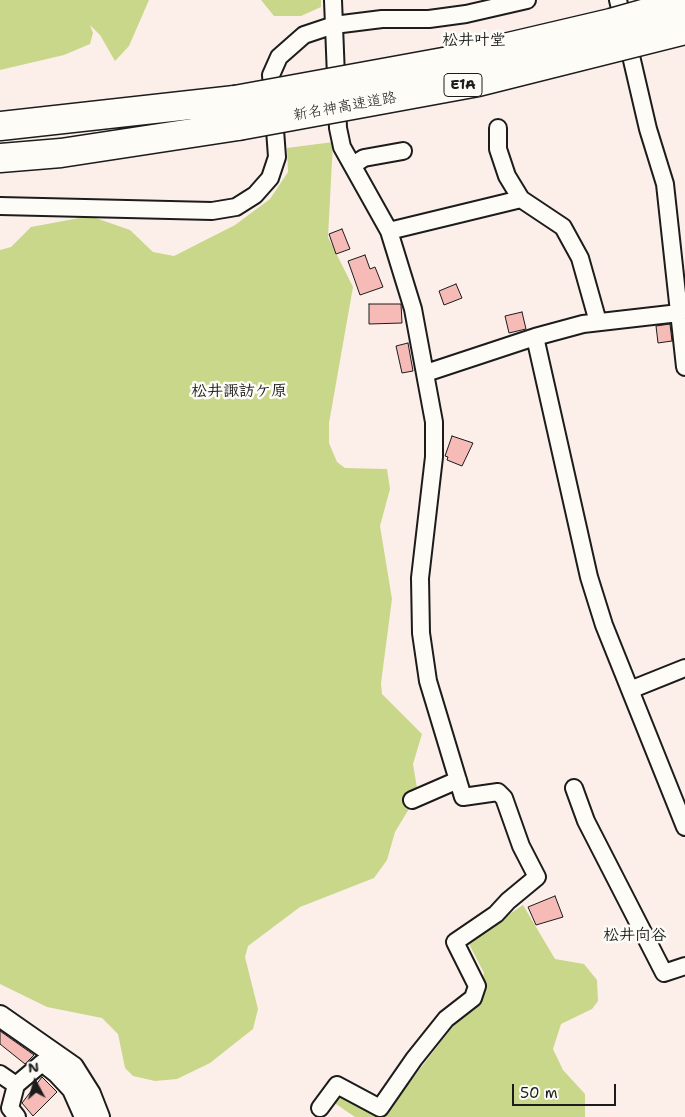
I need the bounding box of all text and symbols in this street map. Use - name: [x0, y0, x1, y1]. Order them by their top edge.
- district label: 松井叶堂: [442, 31, 506, 51]
- road number: E1A: [444, 74, 482, 96]
- street label: 新名神高速道路: [292, 89, 398, 125]
- district label: 松井諏訪ケ原: [191, 382, 287, 402]
- district label: 松井向谷: [603, 926, 667, 946]
- north arrow: [10, 1057, 60, 1107]
- text: N: [27, 1058, 40, 1077]
- scale bar: [515, 1074, 619, 1106]
- text: 50 m: [520, 1083, 558, 1103]

